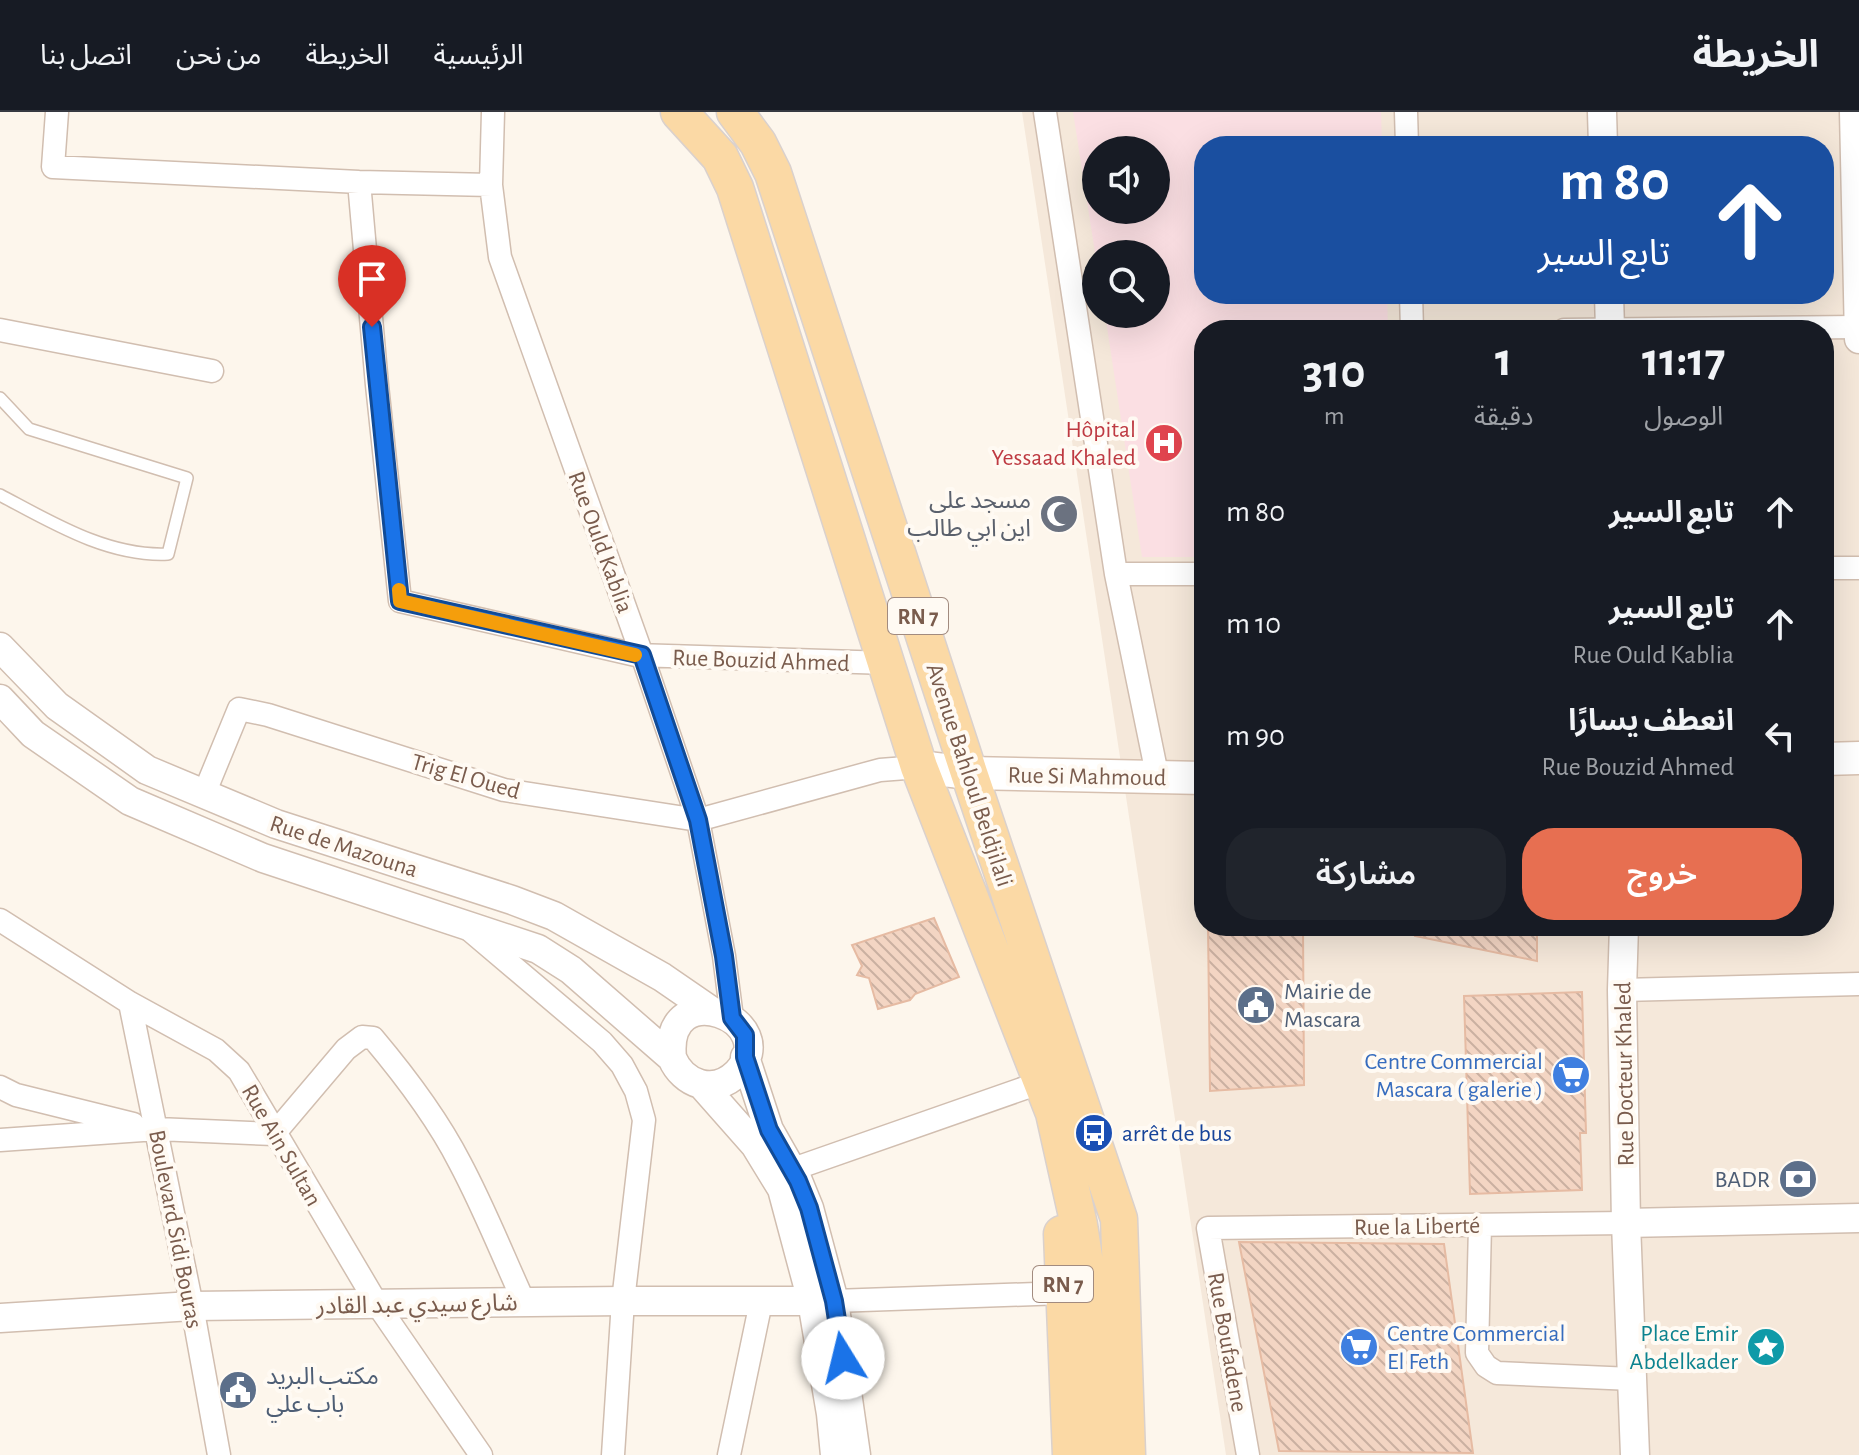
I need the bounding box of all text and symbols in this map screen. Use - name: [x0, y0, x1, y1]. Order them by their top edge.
- text: الخريطة: [1693, 37, 1819, 75]
- text: اتصل بنا: [40, 42, 132, 70]
- text: من نحن: [176, 42, 262, 70]
- text: الخريطة: [306, 42, 389, 70]
- text: الرئيسية: [433, 42, 523, 70]
- map controls: [1082, 136, 1170, 328]
- button: sound: [1082, 136, 1170, 224]
- text: 80 m: [1560, 154, 1670, 210]
- icon: ahead: [1698, 168, 1802, 272]
- text: تابع السير: [1538, 236, 1670, 272]
- button: search: [1082, 240, 1170, 328]
- pin: [338, 245, 406, 327]
- icon: arrive: [350, 257, 394, 301]
- text: 1: [1495, 337, 1512, 385]
- text: 11:17: [1642, 337, 1725, 385]
- text: 310: [1303, 349, 1366, 397]
- text: m: [1324, 403, 1344, 429]
- text: دقيقة: [1474, 404, 1533, 430]
- text: الوصول: [1644, 404, 1723, 430]
- place label: Hôpital Yessaad Khaled: [991, 418, 1136, 470]
- hospital icon: Hôpital Yessaad Khaled: [1143, 422, 1185, 464]
- street label: Rue Ould Kablia: [563, 468, 637, 616]
- place label: مسجد علي اين ابي طالب: [907, 489, 1031, 547]
- icon: ahead: [1758, 490, 1802, 534]
- mosque icon: مسجد علي اين ابي طالب: [1038, 493, 1080, 535]
- text: 80 m: [1226, 497, 1285, 527]
- text: تابع السير: [1609, 498, 1734, 528]
- text: تابع السير: [1609, 594, 1734, 624]
- road number: RN 7: [888, 598, 948, 634]
- icon: ahead: [1758, 602, 1802, 646]
- text: 10 m: [1226, 609, 1281, 639]
- text: Rue Ould Kablia: [1573, 642, 1734, 668]
- street label: Rue Bouzid Ahmed: [672, 646, 850, 676]
- street label: Avenue Bahloul Beldjilali: [922, 661, 1016, 890]
- text: انعطف يسارًا: [1568, 706, 1734, 736]
- icon: left: [1758, 714, 1802, 758]
- text: 90 m: [1226, 721, 1285, 751]
- street label: Trig El Oued: [409, 750, 523, 804]
- text: Rue Bouzid Ahmed: [1542, 754, 1734, 780]
- street label: Rue Si Mahmoud: [1007, 764, 1167, 790]
- street label: Rue de Mazouna: [267, 812, 421, 882]
- button: مشاركة: [1226, 828, 1506, 920]
- button: خروج: [1522, 828, 1802, 920]
- place label: Mairie de Mascara: [1284, 980, 1372, 1032]
- street label: Rue Docteur Khaled: [1611, 981, 1639, 1167]
- public building icon: Mairie de Mascara: [1235, 984, 1277, 1026]
- place label: Centre Commercial Mascara ( galerie ): [1365, 1050, 1543, 1102]
- supermarket icon: Centre Commercial Mascara ( galerie ): [1550, 1054, 1592, 1096]
- street label: Rue Ain Sultan: [237, 1080, 326, 1211]
- bus stop icon: arrêt de bus: [1073, 1112, 1115, 1154]
- place label: arrêt de bus: [1122, 1122, 1232, 1146]
- street label: Boulevard Sidi Bouras: [144, 1128, 206, 1330]
- bank icon: BADR: [1777, 1158, 1819, 1200]
- place label: BADR: [1714, 1168, 1770, 1192]
- street label: Rue la Liberté: [1354, 1214, 1480, 1240]
- road number: RN 7: [1033, 1266, 1093, 1302]
- street label: Rue Boufadene: [1203, 1270, 1251, 1414]
- street label: شارع سيدي عبد القادر: [315, 1291, 518, 1324]
- position arrow: [801, 1316, 885, 1400]
- place label: Centre Commercial El Feth: [1387, 1322, 1565, 1374]
- place label: Place Emir Abdelkader: [1630, 1322, 1738, 1374]
- supermarket icon: Centre Commercial El Feth: [1338, 1326, 1380, 1368]
- place icon: Place Emir Abdelkader: [1745, 1326, 1787, 1368]
- place label: مكتب البريد باب علي: [266, 1365, 379, 1423]
- public building icon: مكتب البريد باب علي: [217, 1369, 259, 1411]

